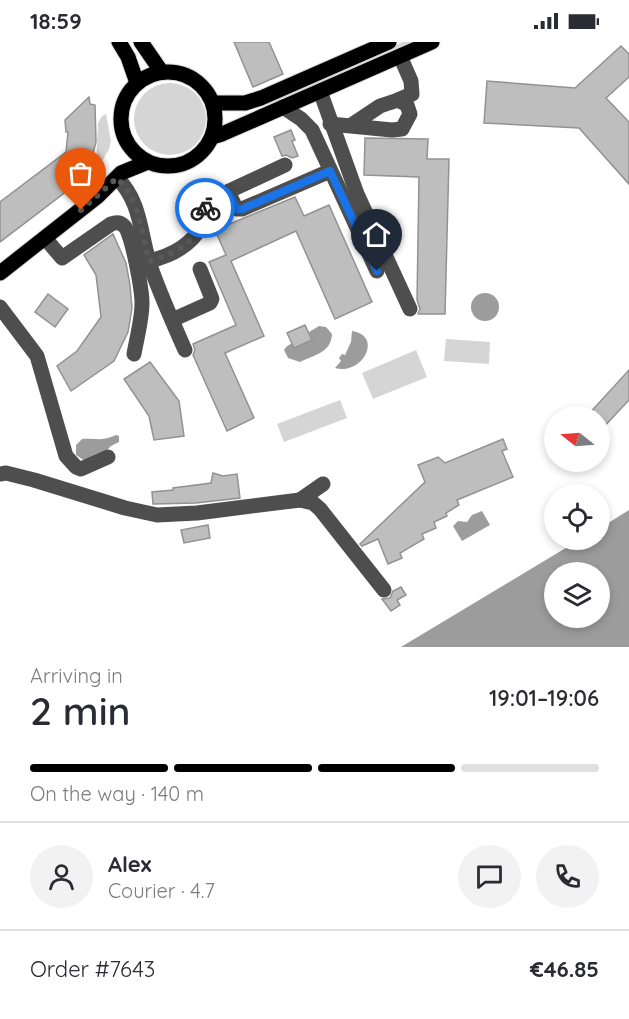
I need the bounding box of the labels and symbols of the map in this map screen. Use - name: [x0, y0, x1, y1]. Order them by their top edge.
- pin: [55, 148, 106, 210]
- courier: [175, 178, 235, 238]
- pin: [351, 209, 402, 271]
- north arrow: [544, 406, 610, 472]

